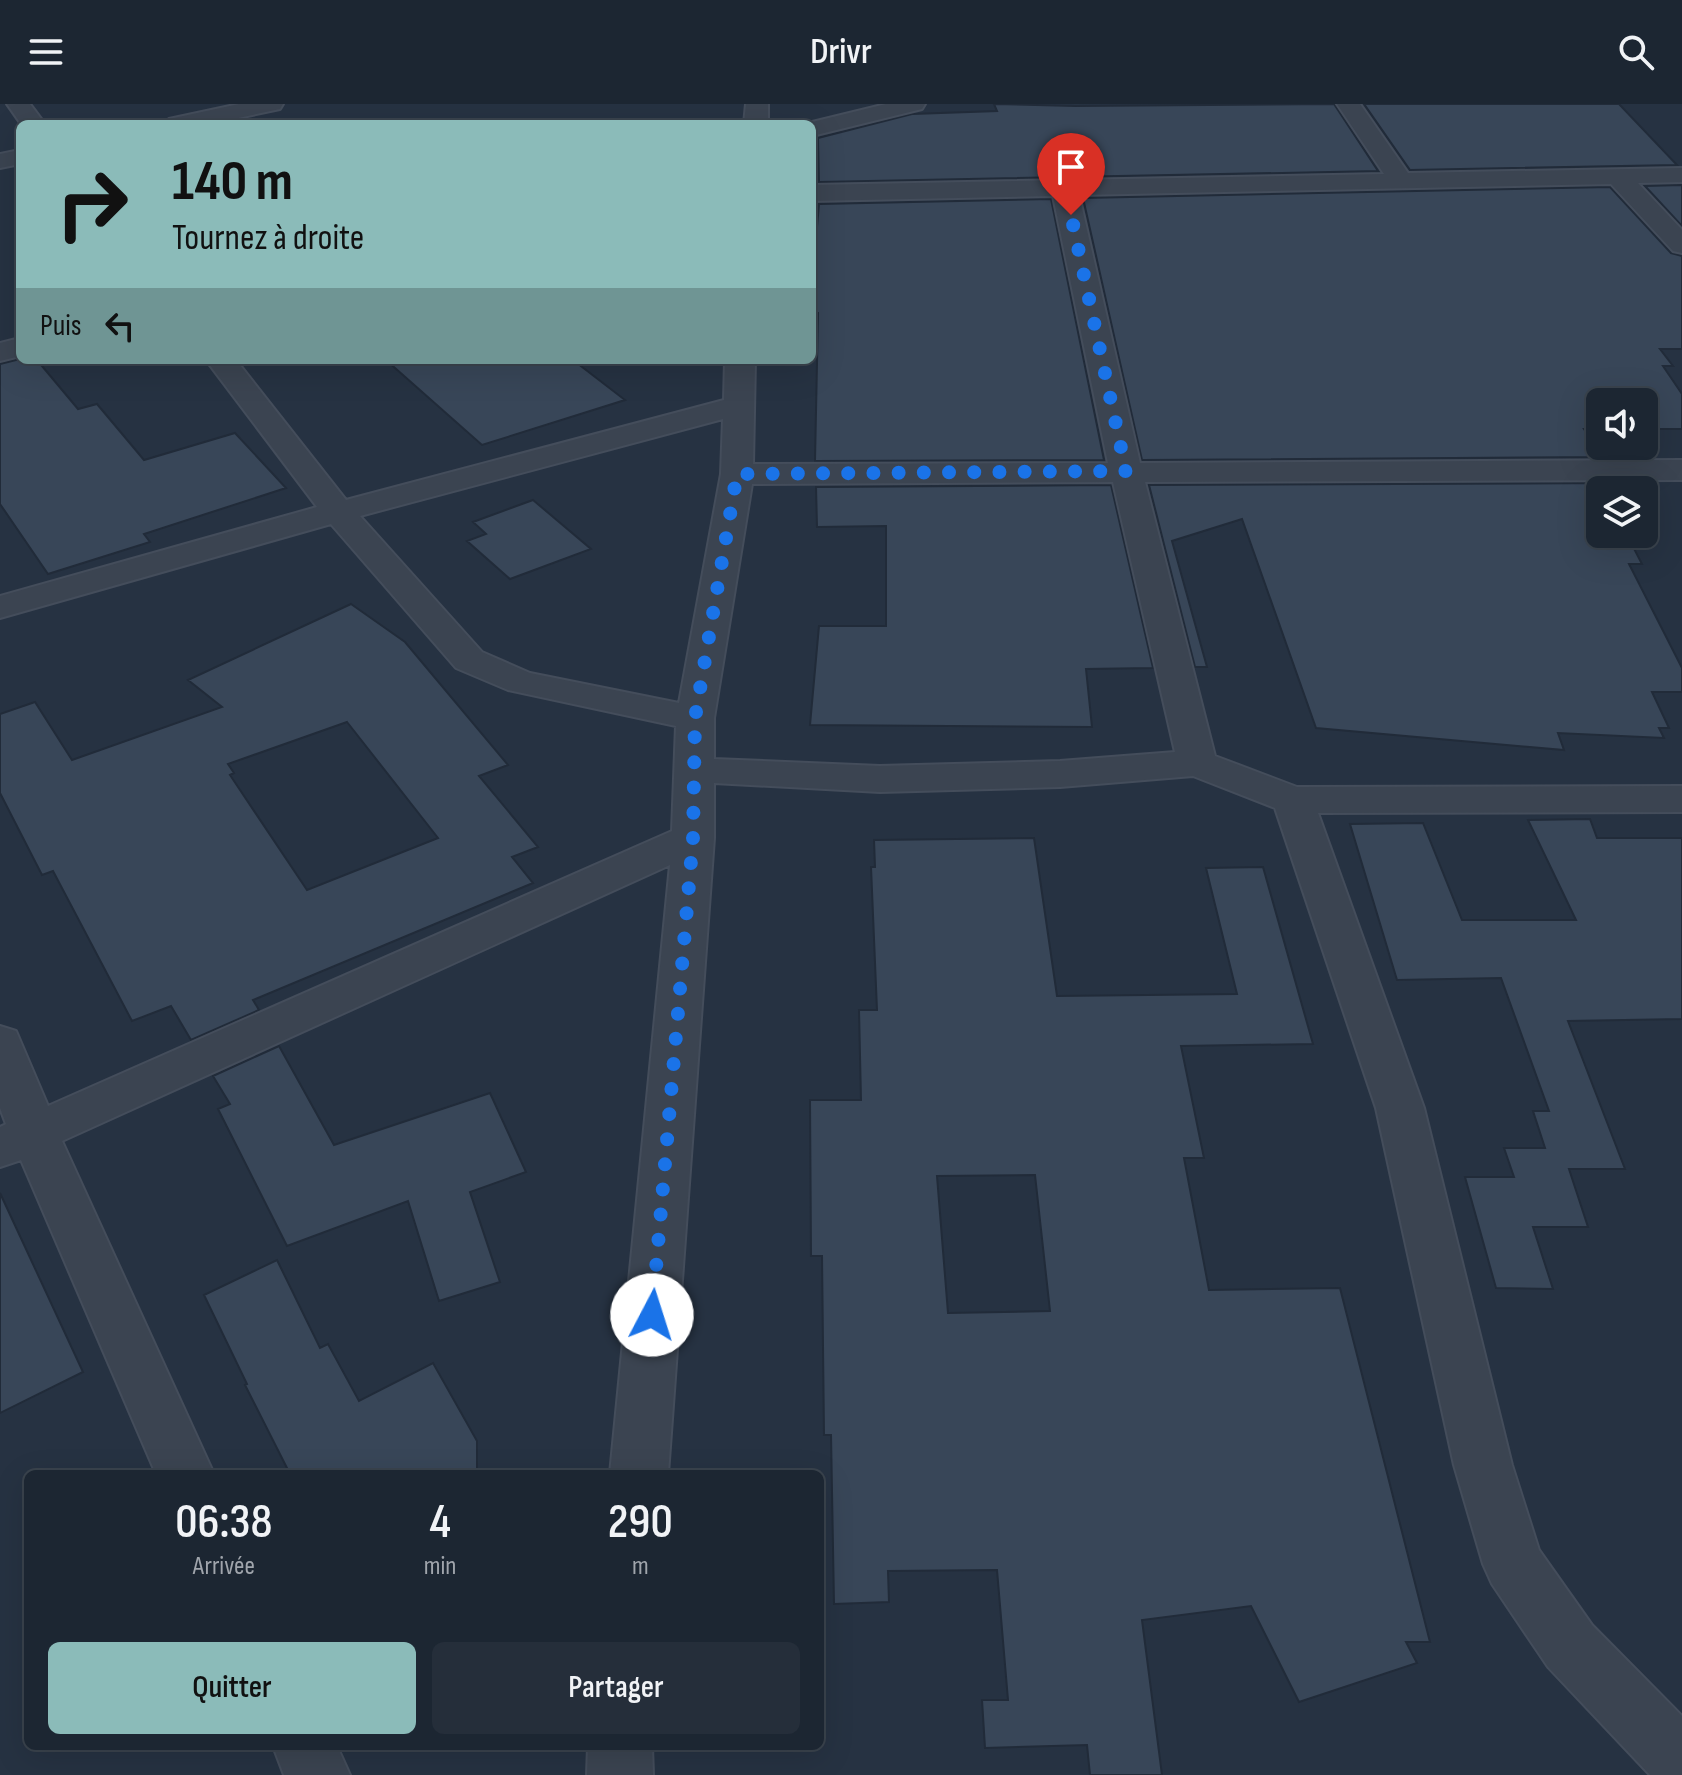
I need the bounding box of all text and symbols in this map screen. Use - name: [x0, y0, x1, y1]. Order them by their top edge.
- icon: menu: [24, 30, 68, 74]
- icon: search: [1614, 30, 1658, 74]
- text: Drivr: [810, 31, 872, 74]
- pin: [1037, 133, 1105, 215]
- icon: arrive: [1049, 145, 1093, 189]
- text: 140 m: [172, 149, 293, 216]
- icon: right: [40, 152, 144, 256]
- text: Tournez à droite: [172, 217, 364, 260]
- icon: left: [98, 304, 142, 348]
- text: Puis: [40, 308, 82, 344]
- map controls: [1586, 388, 1658, 548]
- button: sound: [1586, 388, 1658, 460]
- button: layers: [1586, 476, 1658, 548]
- position arrow: [610, 1273, 694, 1357]
- text: 06:38: [175, 1494, 272, 1551]
- text: 4: [429, 1494, 451, 1551]
- text: 290: [608, 1494, 673, 1551]
- text: Arrivée: [193, 1551, 255, 1582]
- text: min: [424, 1551, 456, 1582]
- text: m: [632, 1551, 649, 1582]
- button: Quitter: [48, 1642, 416, 1734]
- button: Partager: [432, 1642, 800, 1734]

